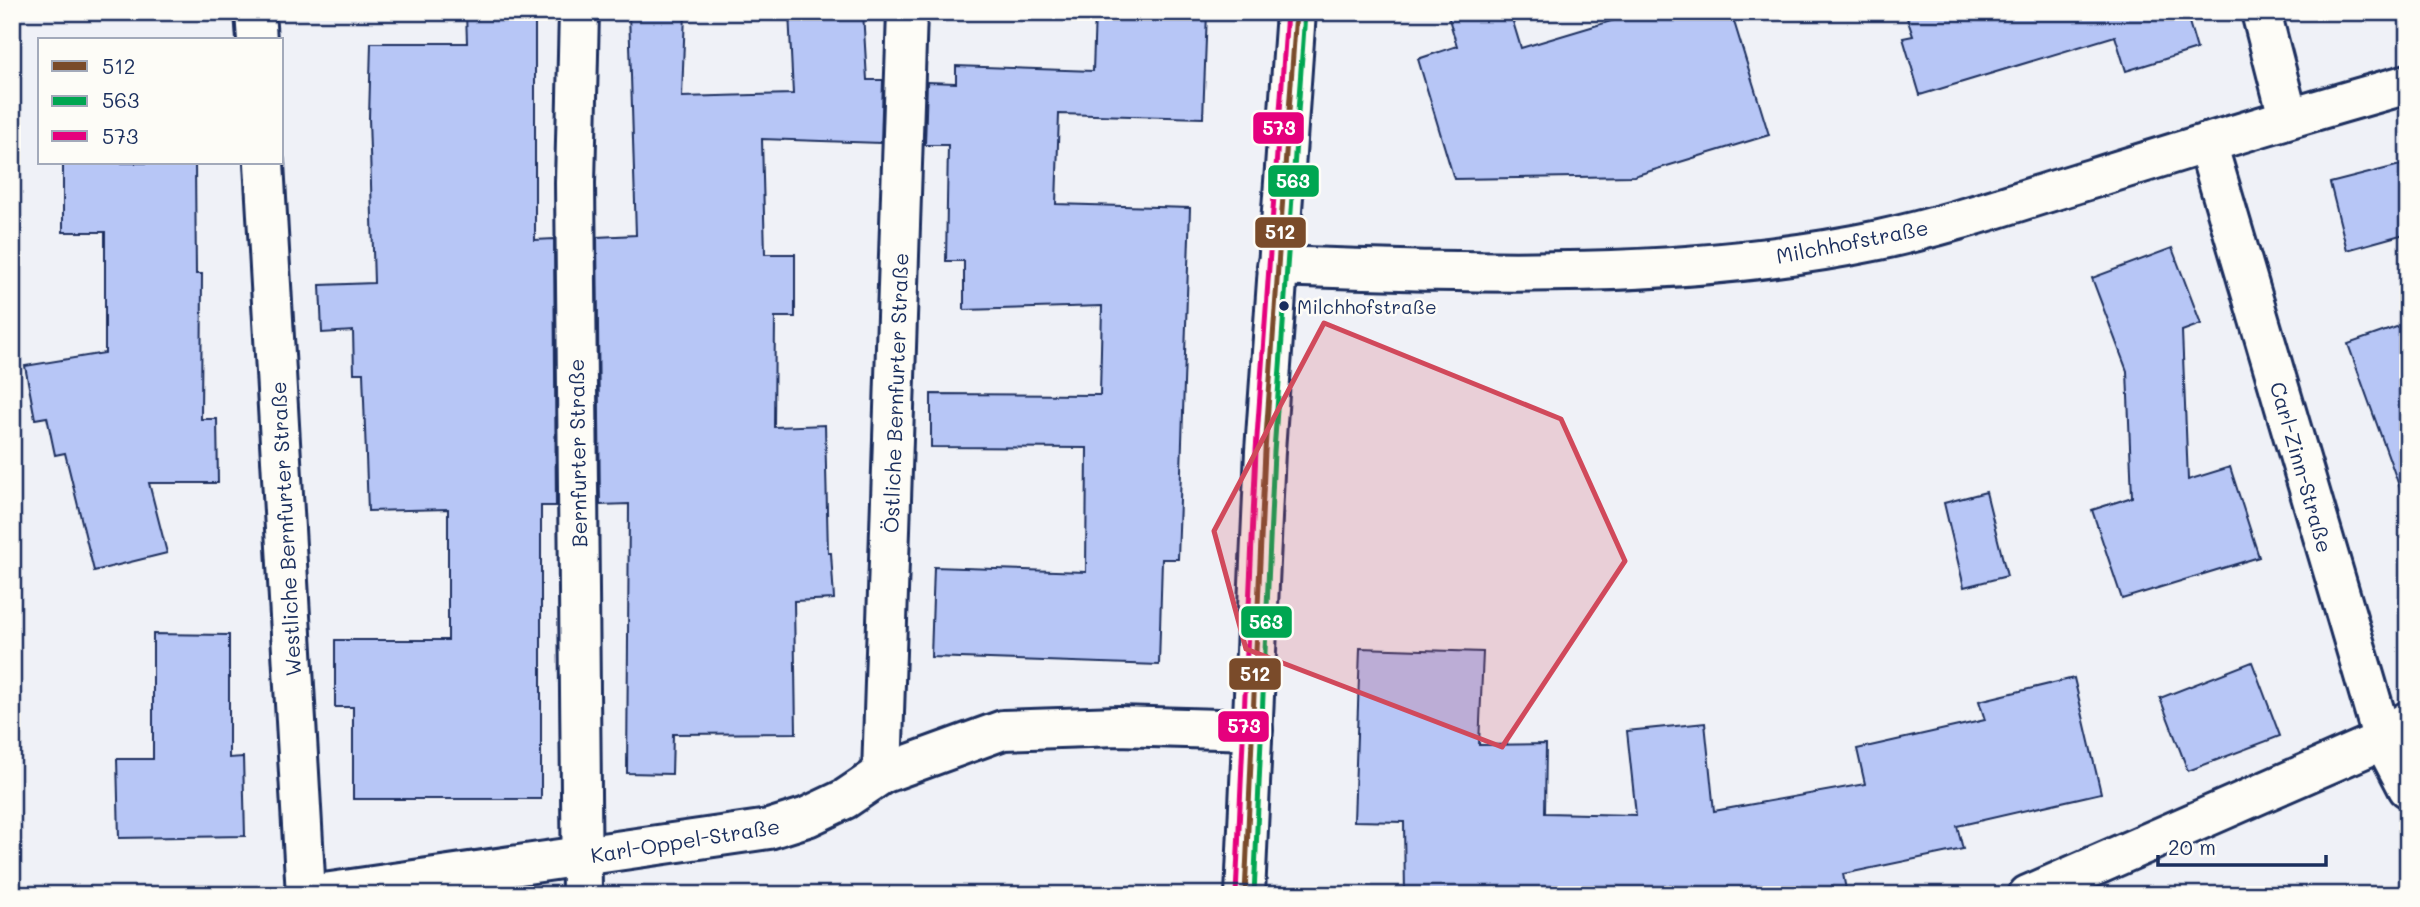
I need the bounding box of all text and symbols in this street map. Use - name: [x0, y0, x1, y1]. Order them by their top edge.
- legend: [38, 38, 284, 164]
- text: 512: [102, 52, 135, 79]
- text: 563: [102, 86, 139, 113]
- line badge: 573: [1252, 111, 1305, 145]
- text: 573: [1262, 115, 1296, 140]
- text: 573: [102, 122, 138, 149]
- line badge: 563: [1267, 164, 1320, 198]
- text: 563: [1276, 168, 1310, 193]
- street label: Milchhofstraße: [1774, 213, 1930, 269]
- line badge: 512: [1254, 216, 1307, 249]
- text: 512: [1265, 219, 1295, 244]
- street label: Östliche Bernfurter Straße: [877, 252, 913, 534]
- place label: Milchhofstraße: [1297, 294, 1437, 319]
- marker: Milchhofstraße: [1277, 299, 1291, 313]
- street label: Bernfurter Straße: [562, 358, 592, 548]
- street label: Carl-Zinn-Straße: [2265, 378, 2339, 556]
- street label: Westliche Bernfurter Straße: [264, 381, 306, 677]
- line badge: 563: [1240, 605, 1293, 639]
- text: 563: [1249, 609, 1283, 634]
- line badge: 512: [1228, 657, 1282, 691]
- text: 512: [1240, 661, 1270, 686]
- line badge: 573: [1217, 710, 1270, 743]
- text: 573: [1227, 713, 1261, 738]
- street label: Karl-Oppel-Straße: [588, 812, 782, 868]
- scale bar: [2158, 823, 2326, 867]
- text: 20 m: [2168, 833, 2216, 860]

